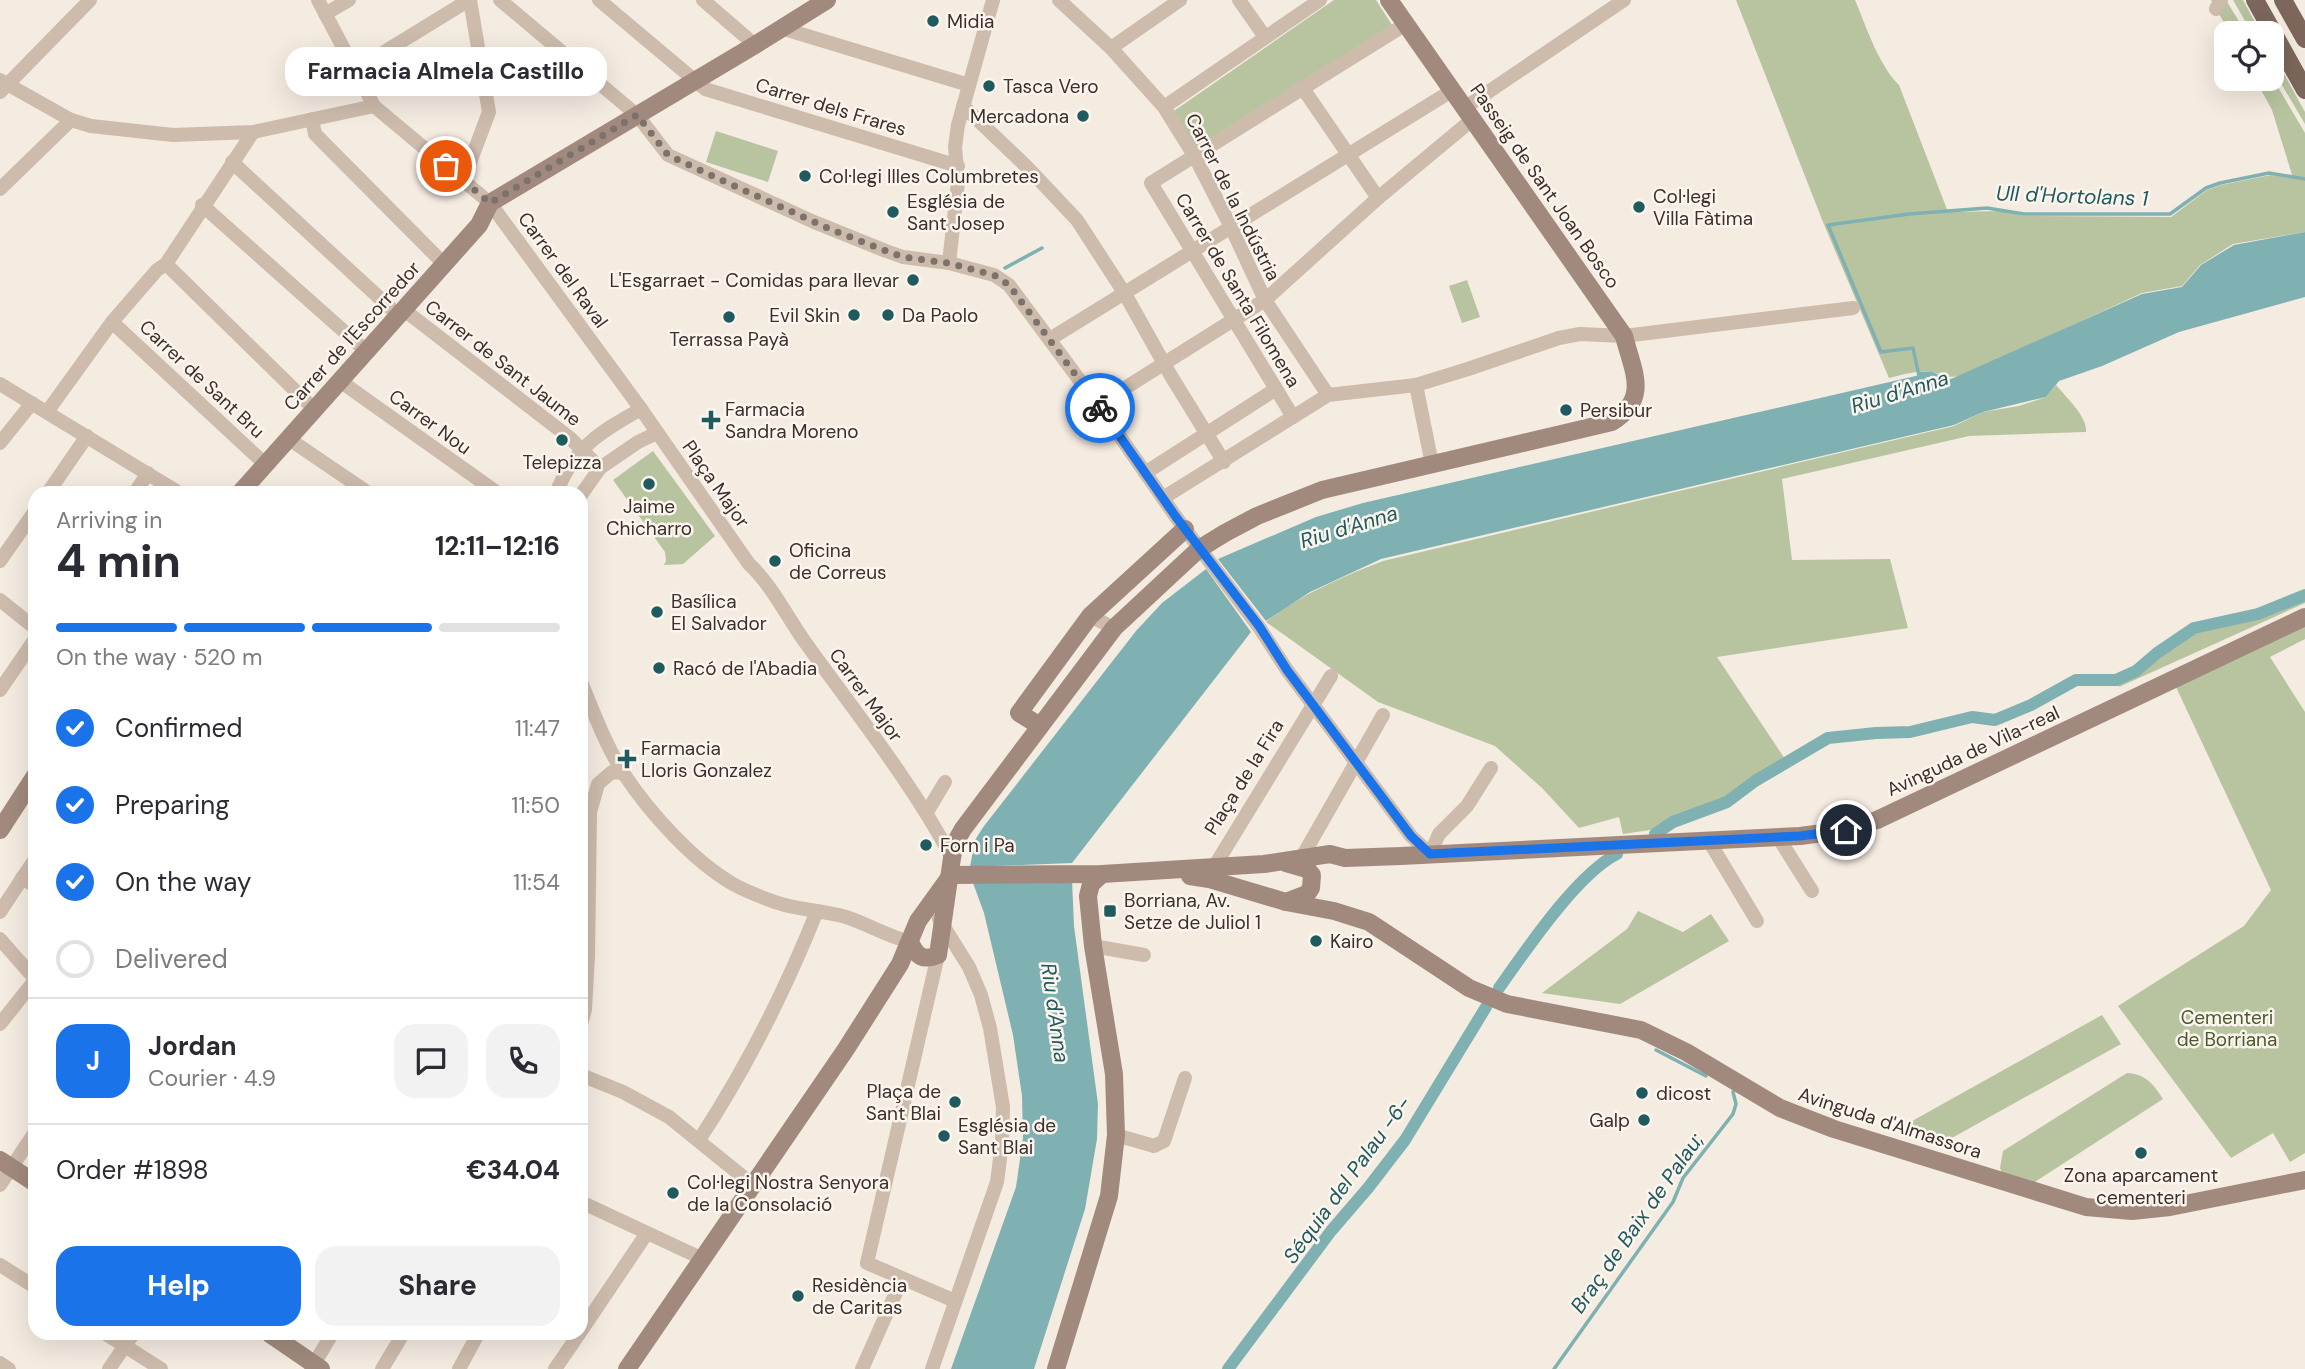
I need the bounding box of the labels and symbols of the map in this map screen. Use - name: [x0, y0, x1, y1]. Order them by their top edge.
- place label: Midia: [947, 9, 994, 34]
- marker: Midia: [925, 13, 941, 29]
- callout: Farmacia Almela Castillo: [285, 47, 607, 96]
- street label: Carrer dels Frares: [752, 72, 910, 142]
- place label: Tasca Vero: [1003, 74, 1099, 99]
- marker: Tasca Vero: [981, 78, 997, 94]
- street label: Passeig de Sant Joan Bosco: [1464, 78, 1626, 294]
- place label: Mercadona: [970, 104, 1069, 129]
- marker: Mercadona: [1075, 108, 1091, 124]
- street label: Carrer de la Indústria: [1180, 109, 1286, 285]
- pin: [416, 136, 476, 196]
- place label: Col·legi Illes Columbretes: [819, 164, 1039, 189]
- marker: Col·legi Illes Columbretes: [797, 168, 813, 184]
- water label: Ull d'Hortolans 1: [1996, 179, 2149, 213]
- place label: Col·legi Villa Fàtima: [1653, 184, 1753, 231]
- street label: Carrer de Santa Filomena: [1170, 188, 1306, 392]
- place label: Església de Sant Josep: [907, 189, 1005, 236]
- marker: Col·legi Villa Fàtima: [1631, 199, 1647, 215]
- marker: Església de Sant Josep: [885, 204, 901, 220]
- street label: Carrer del Raval: [512, 207, 614, 333]
- street label: Carrer de l'Escorredor: [278, 256, 426, 416]
- place label: L'Esgarraet - Comidas para llevar: [610, 268, 899, 293]
- marker: L'Esgarraet - Comidas para llevar: [905, 272, 921, 288]
- street label: Carrer de Sant Jaume: [420, 294, 586, 432]
- place label: Evil Skin: [769, 303, 840, 328]
- place label: Da Paolo: [902, 303, 978, 328]
- marker: Evil Skin: [846, 307, 862, 323]
- marker: Da Paolo: [880, 307, 896, 323]
- marker: Terrassa Payà: [721, 309, 737, 325]
- street label: Carrer de Sant Bru: [134, 314, 270, 444]
- place label: Terrassa Payà: [669, 327, 789, 352]
- water label: Riu d'Anna: [1848, 364, 1952, 420]
- courier: [1065, 373, 1135, 443]
- street label: Carrer Nou: [384, 384, 476, 460]
- place label: Farmacia Sandra Moreno: [725, 397, 858, 444]
- place label: Persibur: [1580, 398, 1652, 423]
- marker: Persibur: [1558, 402, 1574, 418]
- marker: Farmacia Sandra Moreno: [703, 412, 719, 428]
- marker: Telepizza: [554, 432, 570, 448]
- street label: Plaça Major: [677, 435, 755, 533]
- place label: Telepizza: [523, 450, 601, 475]
- marker: Jaime Chicharro: [641, 476, 657, 492]
- place label: Jaime Chicharro: [606, 494, 692, 541]
- water label: Riu d'Anna: [1297, 499, 1401, 555]
- place label: Oficina de Correus: [789, 538, 887, 585]
- marker: Oficina de Correus: [767, 553, 783, 569]
- place label: Basílica El Salvador: [671, 589, 767, 636]
- marker: Basílica El Salvador: [649, 604, 665, 620]
- street label: Carrer Major: [824, 643, 908, 747]
- place label: Racó de l'Abadia: [673, 656, 817, 681]
- marker: Racó de l'Abadia: [651, 660, 667, 676]
- street label: Avinguda de Vila-real: [1883, 700, 2063, 802]
- street label: Plaça de la Fira: [1199, 715, 1289, 839]
- place label: Farmacia Lloris Gonzalez: [641, 736, 772, 783]
- marker: Farmacia Lloris Gonzalez: [619, 751, 635, 767]
- pin: [1816, 800, 1876, 860]
- place label: Forn i Pa: [940, 833, 1015, 858]
- marker: Forn i Pa: [918, 837, 934, 853]
- place label: Borriana, Av. Setze de Juliol 1: [1124, 888, 1261, 935]
- marker: Borriana, Av. Setze de Juliol 1: [1102, 903, 1118, 919]
- place label: Kairo: [1330, 929, 1374, 954]
- marker: Kairo: [1308, 933, 1324, 949]
- water label: Riu d'Anna: [1034, 961, 1076, 1065]
- park label: Cementeri de Borriana: [2177, 1005, 2277, 1052]
- place label: Plaça de Sant Blai: [866, 1079, 941, 1126]
- place label: dicost: [1656, 1081, 1711, 1106]
- street label: Avinguda d'Almassora: [1795, 1082, 1985, 1164]
- marker: dicost: [1634, 1085, 1650, 1101]
- water label: Séquia del Palau -6-: [1277, 1091, 1417, 1269]
- marker: Plaça de Sant Blai: [947, 1094, 963, 1110]
- place label: Galp: [1589, 1108, 1630, 1133]
- marker: Galp: [1636, 1112, 1652, 1128]
- place label: Església de Sant Blai: [958, 1113, 1056, 1160]
- water label: Braç de Baix de Palau;: [1564, 1127, 1710, 1319]
- marker: Església de Sant Blai: [936, 1128, 952, 1144]
- marker: Zona aparcament cementeri: [2133, 1145, 2149, 1161]
- place label: Zona aparcament cementeri: [2064, 1163, 2218, 1210]
- place label: Col·legi Nostra Senyora de la Consolació: [687, 1170, 889, 1217]
- marker: Col·legi Nostra Senyora de la Consolació: [665, 1185, 681, 1201]
- place label: Residència de Caritas: [812, 1273, 907, 1320]
- marker: Residència de Caritas: [790, 1288, 806, 1304]

